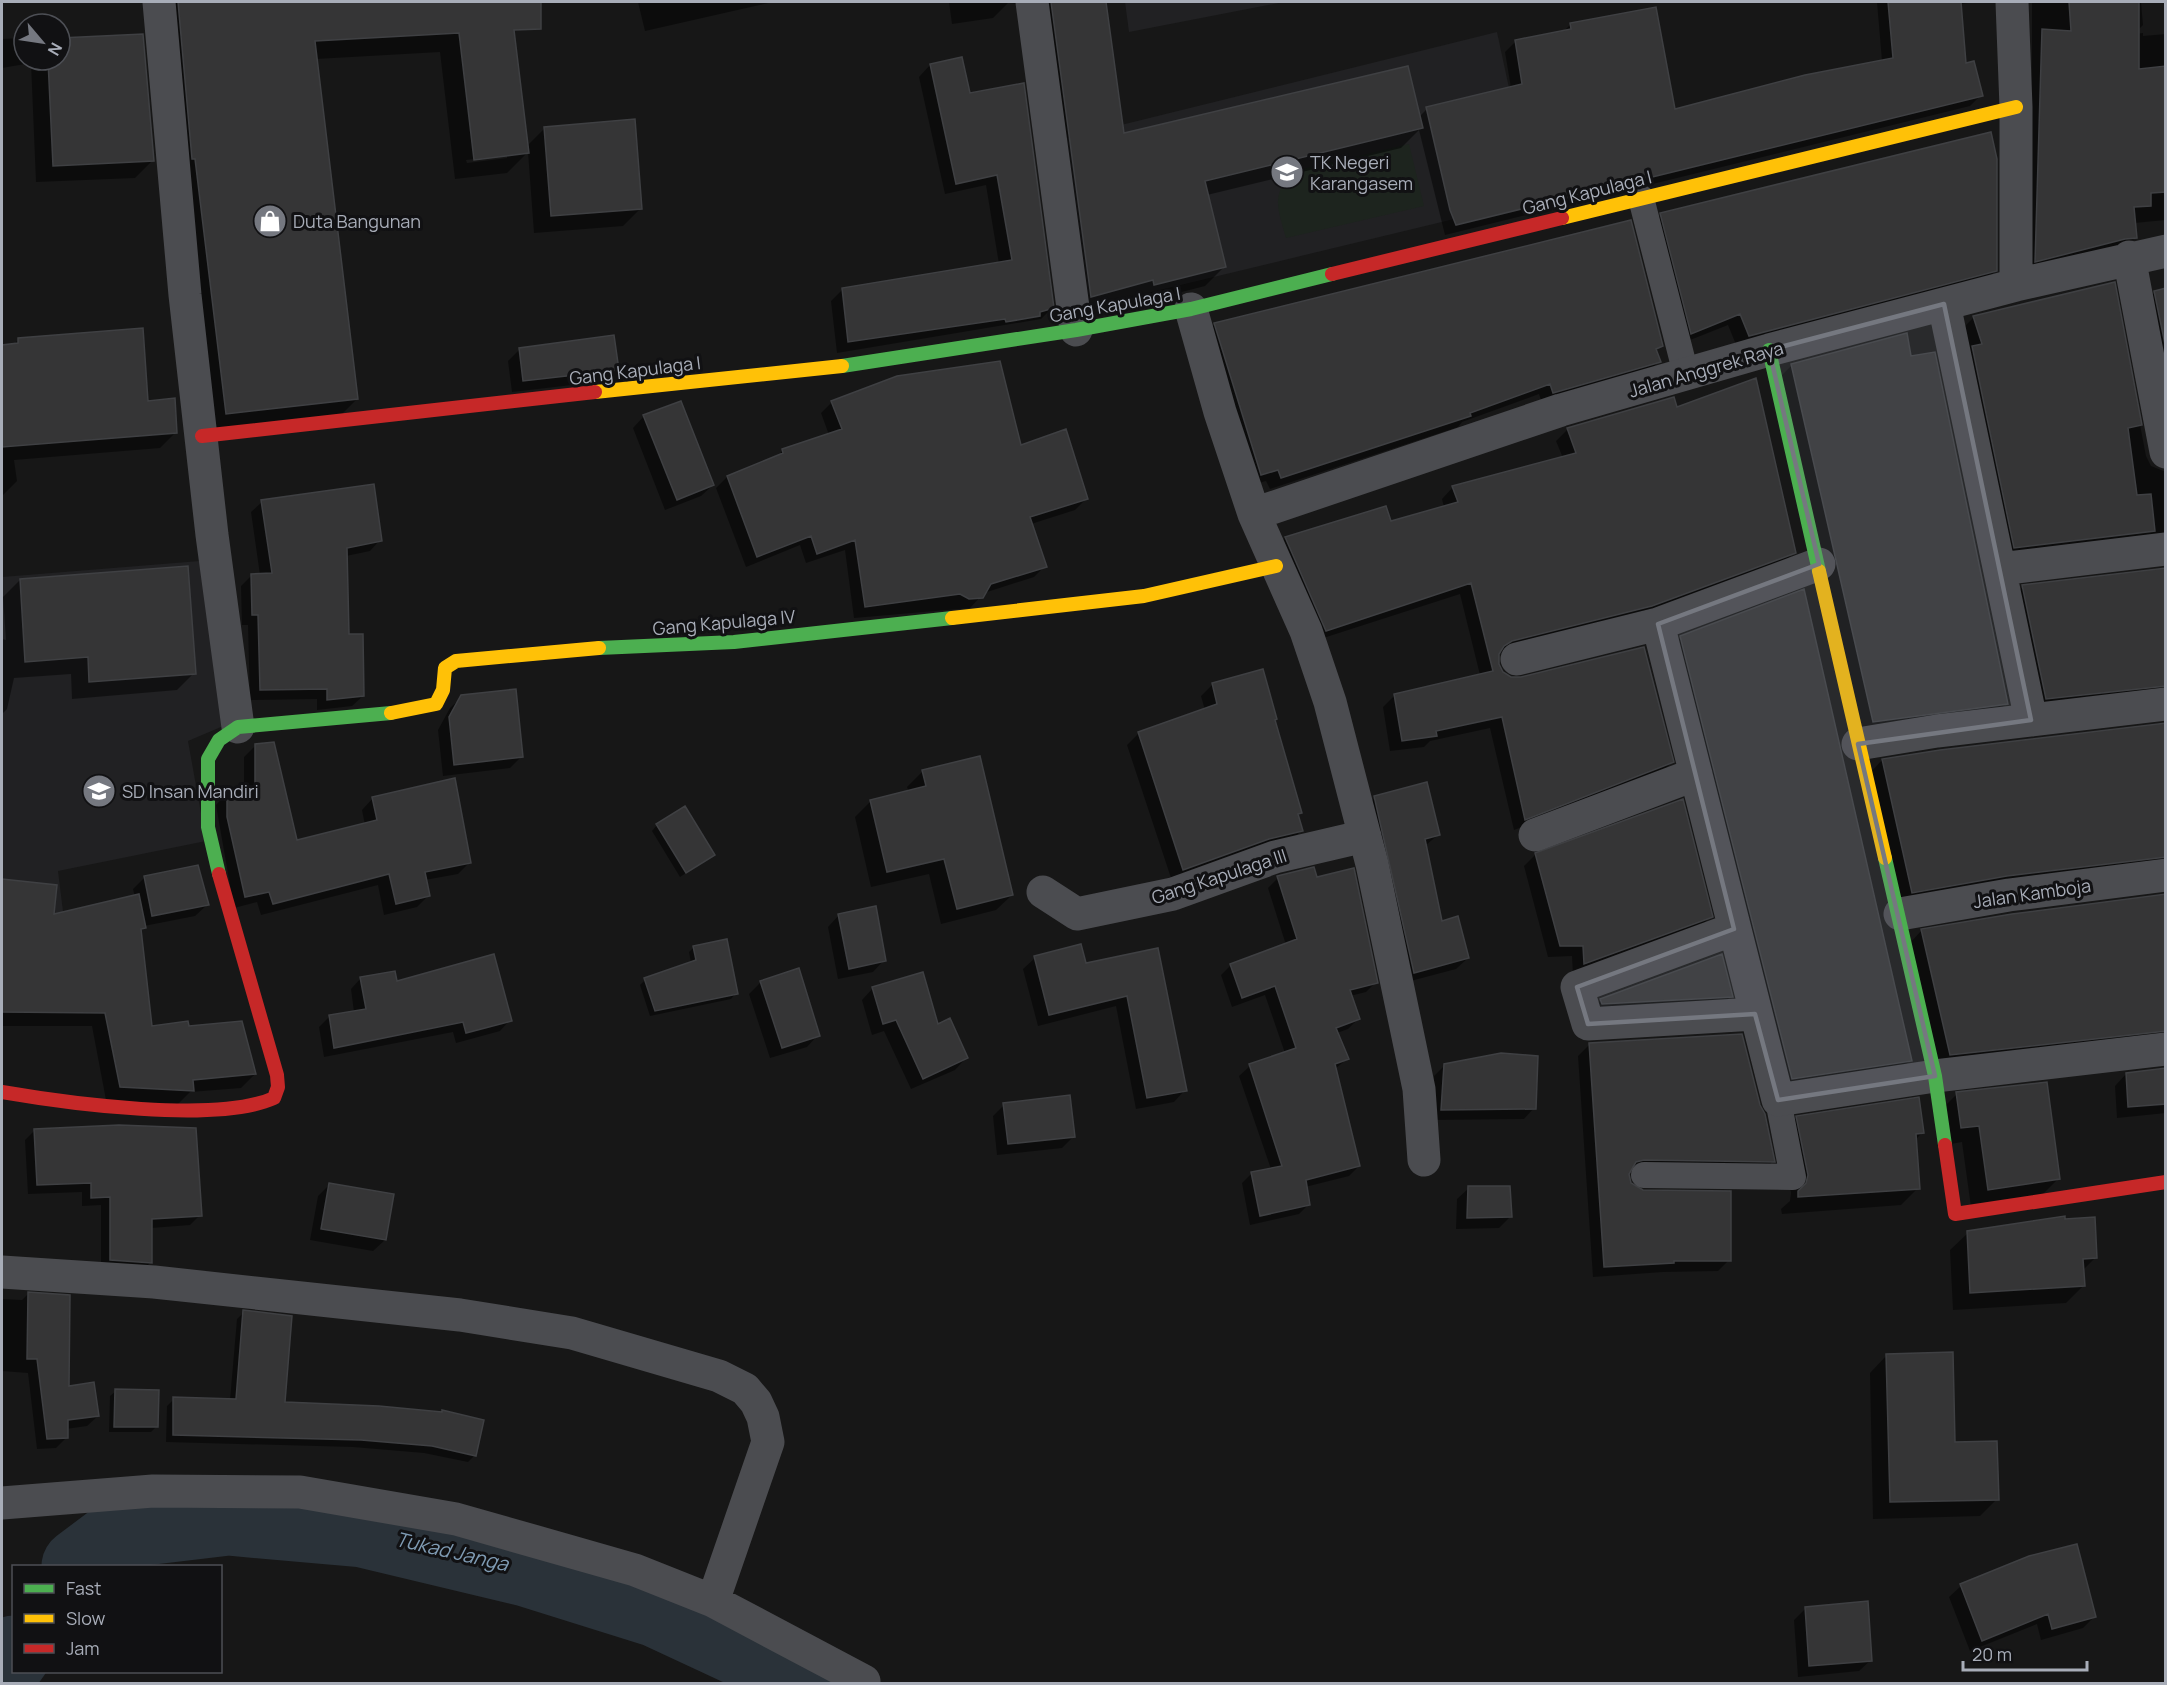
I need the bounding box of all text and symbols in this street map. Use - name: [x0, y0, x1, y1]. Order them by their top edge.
- north arrow: [12, 12, 72, 72]
- text: N: [43, 39, 68, 60]
- place label: TK Negeri Karangasem: [1310, 150, 1413, 195]
- school or university icon: TK Negeri Karangasem: [1269, 154, 1305, 190]
- street label: Gang Kapulaga I: [1520, 164, 1654, 220]
- shop icon: Duta Bangunan: [252, 203, 288, 239]
- place label: Duta Bangunan: [293, 209, 421, 233]
- street label: Gang Kapulaga I: [1048, 281, 1182, 327]
- street label: Jalan Anggrek Raya: [1626, 335, 1786, 403]
- street label: Gang Kapulaga I: [568, 350, 702, 390]
- street label: Gang Kapulaga IV: [652, 604, 796, 640]
- school or university icon: SD Insan Mandiri: [81, 773, 117, 809]
- place label: SD Insan Mandiri: [122, 779, 259, 803]
- street label: Gang Kapulaga III: [1148, 843, 1290, 909]
- street label: Jalan Kamboja: [1972, 873, 2092, 913]
- water label: Tukad Janga: [393, 1525, 512, 1577]
- legend: [12, 1565, 222, 1673]
- text: Fast: [66, 1576, 101, 1600]
- text: Slow: [66, 1606, 106, 1630]
- scale bar: [1963, 1634, 2088, 1672]
- text: Jam: [66, 1636, 100, 1660]
- text: 20 m: [1972, 1642, 2012, 1666]

